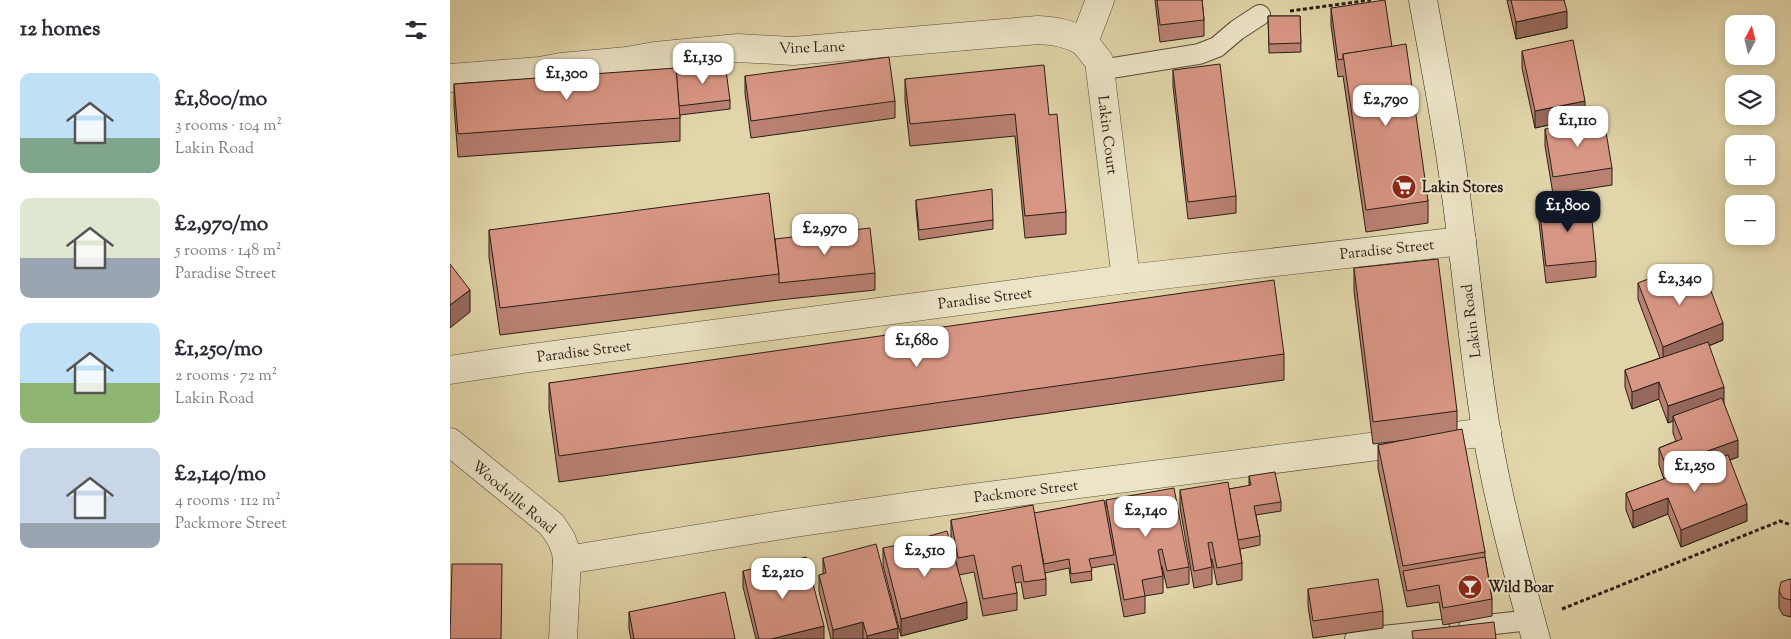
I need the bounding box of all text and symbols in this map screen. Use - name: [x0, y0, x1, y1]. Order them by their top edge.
- text: 12 homes: [20, 15, 100, 45]
- north arrow: [1725, 15, 1775, 65]
- map controls: [1725, 15, 1775, 245]
- icon: filters: [402, 16, 430, 44]
- street label: Vine Lane: [779, 37, 845, 60]
- pin: £1,130: [662, 42, 744, 85]
- text: £1,130: [684, 47, 722, 70]
- pin: £1,300: [526, 58, 608, 101]
- text: £1,300: [546, 63, 588, 86]
- button: layers: [1725, 75, 1775, 125]
- pin: £2,790: [1345, 84, 1427, 127]
- text: £1,800/mo: [175, 85, 267, 115]
- text: £2,790: [1364, 89, 1408, 112]
- icon: home: [60, 93, 120, 153]
- street label: Lakin Court: [1091, 94, 1122, 176]
- pin: £1,110: [1537, 106, 1619, 148]
- text: £1,110: [1559, 110, 1597, 133]
- text: 3 rooms · 104 m²: [175, 115, 282, 138]
- button: +: [1725, 135, 1775, 185]
- text: Lakin Road: [175, 138, 254, 161]
- supermarket icon: Lakin Stores: [1391, 174, 1417, 200]
- place label: Lakin Stores: [1422, 178, 1503, 199]
- pin: £1,800: [1527, 190, 1609, 233]
- text: £1,800: [1546, 195, 1590, 218]
- button: −: [1725, 195, 1775, 245]
- text: £2,970/mo: [175, 210, 268, 240]
- pin: £2,970: [784, 214, 866, 256]
- icon: home: [60, 218, 120, 278]
- text: £2,970: [803, 218, 847, 241]
- street label: Paradise Street: [1339, 235, 1435, 266]
- text: 5 rooms · 148 m²: [175, 240, 281, 263]
- text: Paradise Street: [175, 263, 276, 286]
- pin: £2,340: [1639, 264, 1721, 306]
- text: £2,340: [1658, 268, 1702, 291]
- street label: Lakin Road: [1457, 282, 1487, 359]
- street label: Paradise Street: [937, 283, 1034, 316]
- pin: £1,680: [876, 326, 958, 368]
- text: £1,680: [896, 330, 938, 353]
- text: £1,250/mo: [175, 335, 263, 365]
- street label: Paradise Street: [536, 336, 633, 369]
- icon: home: [60, 343, 120, 403]
- text: 2 rooms · 72 m²: [175, 365, 277, 388]
- text: Lakin Road: [175, 388, 254, 411]
- pin: £1,250: [1654, 450, 1736, 493]
- text: £1,250: [1675, 455, 1715, 478]
- street label: Woodville Road: [466, 457, 560, 540]
- text: £2,140/mo: [175, 460, 266, 490]
- icon: home: [60, 468, 120, 528]
- street label: Packmore Street: [973, 476, 1079, 509]
- text: 4 rooms · 112 m²: [175, 490, 281, 513]
- pin: £2,140: [1105, 496, 1187, 538]
- text: £2,140: [1125, 500, 1167, 523]
- text: Packmore Street: [175, 513, 287, 536]
- pin: £2,510: [884, 536, 966, 578]
- text: £2,510: [905, 540, 945, 563]
- pin: £2,210: [742, 558, 824, 600]
- text: £2,210: [762, 562, 804, 585]
- bar icon: Wild Boar: [1457, 574, 1483, 600]
- place label: Wild Boar: [1488, 578, 1554, 599]

